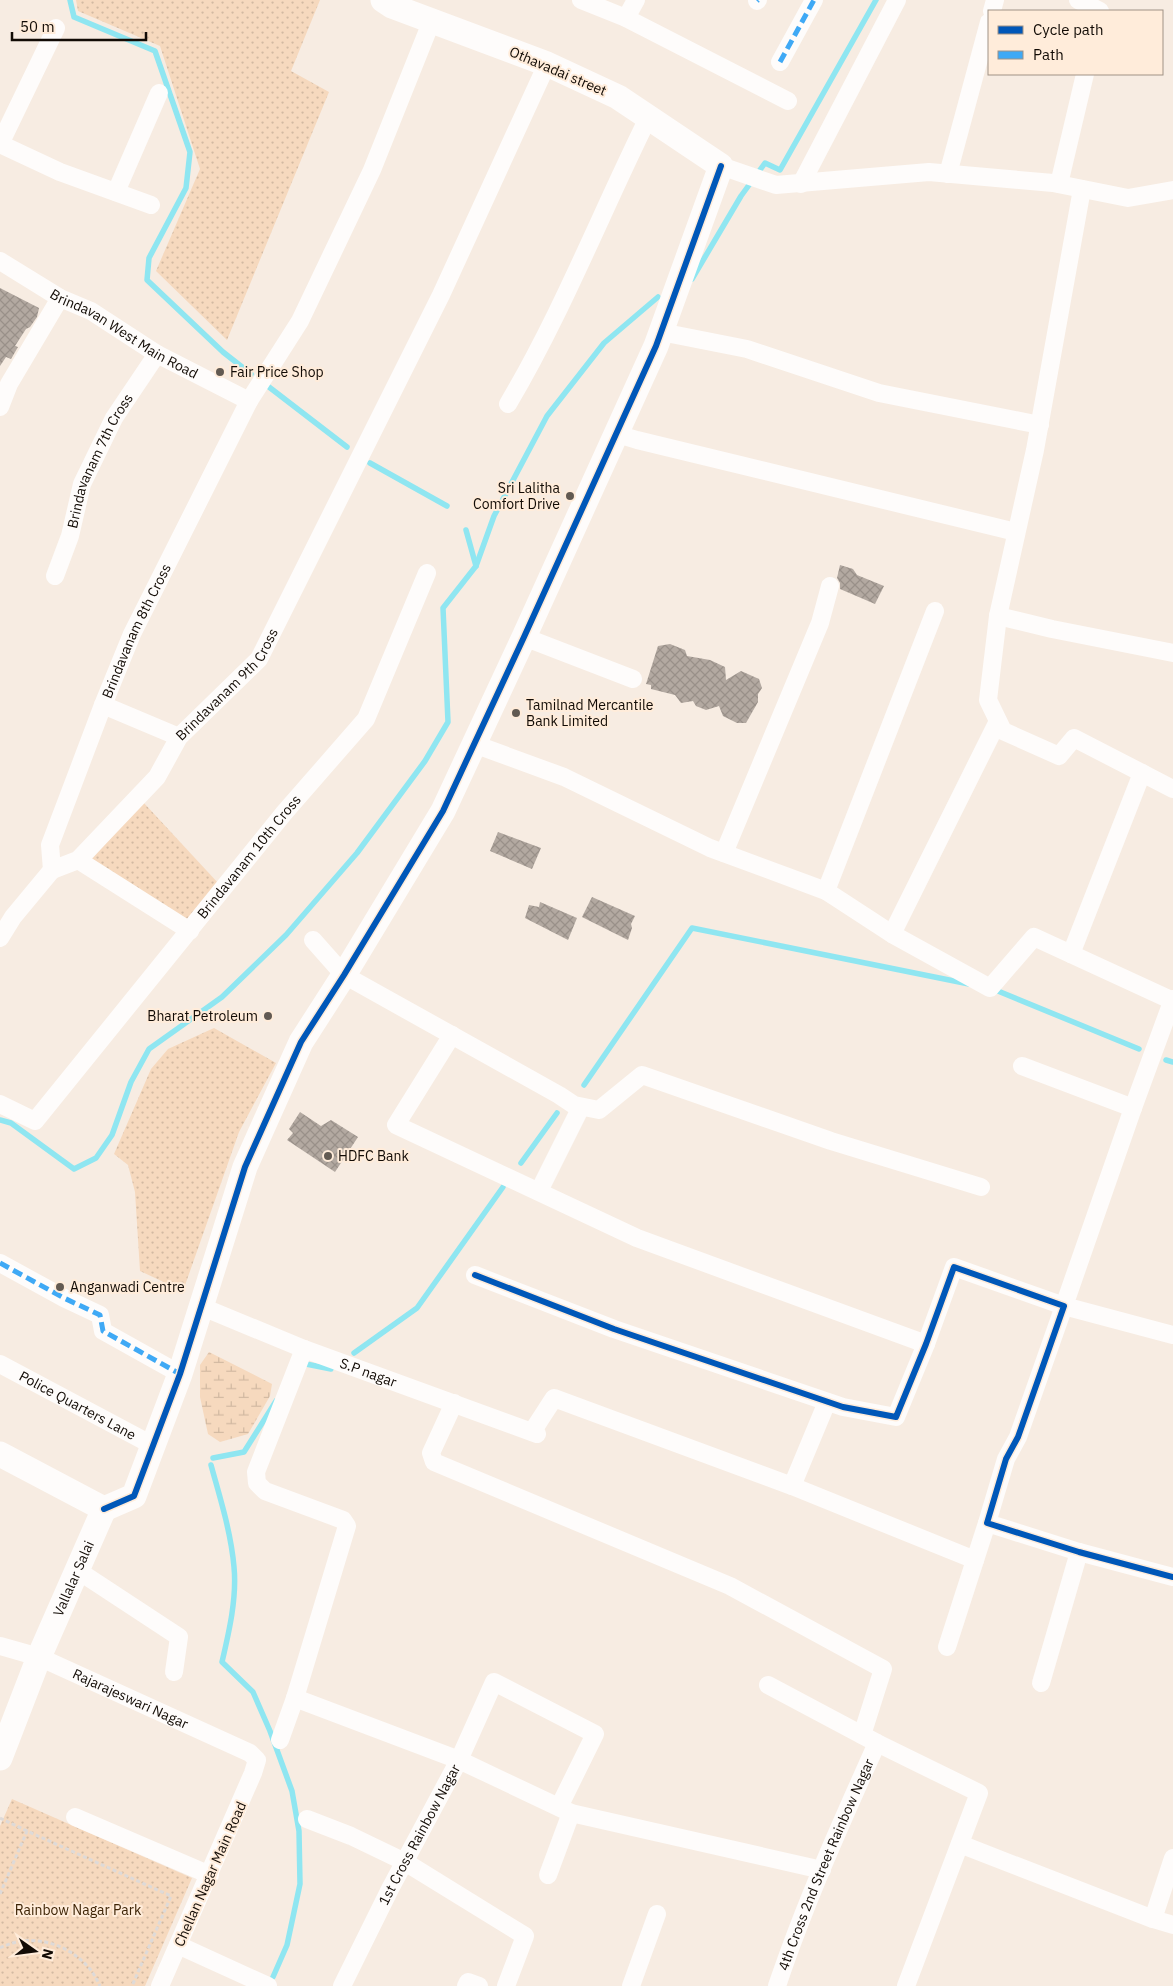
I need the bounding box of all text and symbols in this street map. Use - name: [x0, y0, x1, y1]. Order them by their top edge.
- scale bar: [12, 10, 146, 42]
- legend: [988, 10, 1163, 75]
- text: 50 m: [20, 17, 55, 36]
- text: Cycle path: [1033, 20, 1104, 39]
- street label: Othavadai street: [507, 42, 609, 100]
- text: Path: [1033, 45, 1064, 64]
- street label: Brindavan West Main Road: [47, 285, 201, 382]
- place label: Fair Price Shop: [230, 363, 324, 381]
- marker: Fair Price Shop: [214, 366, 226, 378]
- street label: Brindavanam 7th Cross: [63, 390, 137, 530]
- place label: Sri Lalitha Comfort Drive: [473, 479, 561, 513]
- marker: Sri Lalitha Comfort Drive: [564, 490, 576, 502]
- street label: Brindavanam 8th Cross: [98, 560, 175, 701]
- street label: Brindavanam 9th Cross: [172, 625, 282, 744]
- place label: Tamilnad Mercantile Bank Limited: [526, 696, 654, 730]
- marker: Tamilnad Mercantile Bank Limited: [510, 707, 522, 719]
- street label: Brindavanam 10th Cross: [193, 791, 305, 922]
- place label: Bharat Petroleum: [147, 1007, 258, 1025]
- marker: Bharat Petroleum: [262, 1010, 274, 1022]
- place label: HDFC Bank: [338, 1147, 409, 1165]
- marker: HDFC Bank: [322, 1150, 334, 1162]
- place label: Anganwadi Centre: [70, 1278, 185, 1296]
- marker: Anganwadi Centre: [54, 1281, 66, 1293]
- street label: S.P nagar: [337, 1354, 399, 1391]
- street label: Police Quarters Lane: [16, 1367, 139, 1444]
- street label: Vallalar Salai: [49, 1538, 98, 1619]
- street label: Rajarajeswari Nagar: [70, 1664, 191, 1733]
- street label: 4th Cross 2nd Street Rainbow Nagar: [774, 1756, 878, 1973]
- street label: 1st Cross Rainbow Nagar: [375, 1761, 464, 1908]
- street label: Chellan Nagar Main Road: [170, 1799, 250, 1949]
- park label: Rainbow Nagar Park: [15, 1901, 142, 1919]
- north arrow: [10, 1926, 60, 1976]
- text: N: [38, 1947, 58, 1961]

